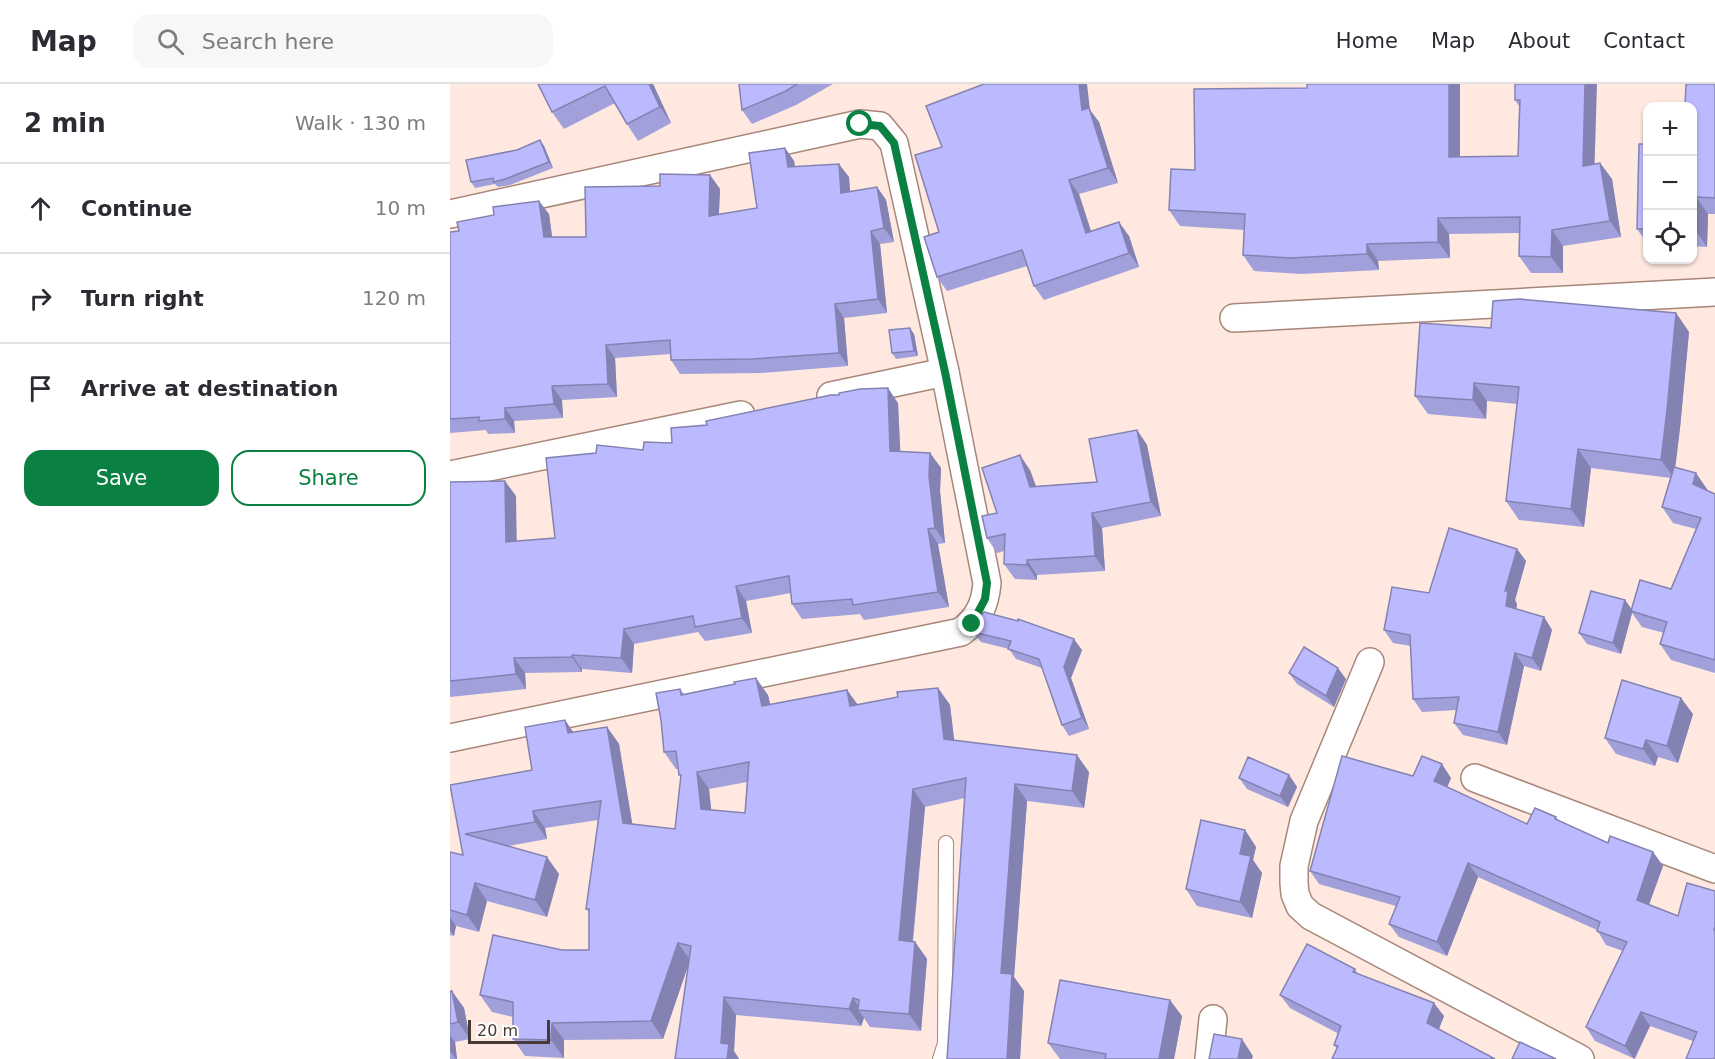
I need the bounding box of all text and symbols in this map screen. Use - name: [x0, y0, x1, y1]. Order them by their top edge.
- search box: [133, 14, 553, 68]
- text: Map: [30, 25, 97, 58]
- icon: search: [154, 25, 187, 58]
- text: Search here: [202, 29, 334, 54]
- text: Home: [1336, 29, 1398, 53]
- text: Map: [1431, 29, 1475, 53]
- text: About: [1508, 29, 1570, 53]
- text: Contact: [1603, 29, 1685, 53]
- map controls: [1643, 102, 1697, 264]
- button: +: [1643, 102, 1697, 156]
- text: 2 min: [24, 108, 106, 138]
- route start: [846, 110, 872, 136]
- text: Walk · 130 m: [295, 111, 426, 135]
- button: −: [1643, 156, 1697, 210]
- icon: ahead: [24, 192, 57, 225]
- text: Continue: [81, 196, 192, 221]
- text: 10 m: [375, 196, 426, 220]
- button: locate: [1643, 210, 1697, 264]
- icon: right: [24, 282, 57, 315]
- text: Turn right: [81, 286, 204, 311]
- text: 120 m: [362, 286, 426, 310]
- icon: arrive: [24, 372, 57, 405]
- text: Arrive at destination: [81, 376, 338, 401]
- button: Save: [24, 450, 219, 506]
- button: Share: [231, 450, 426, 506]
- route end: [958, 610, 984, 636]
- scale bar: [468, 1017, 550, 1044]
- text: 20 m: [477, 1021, 518, 1040]

